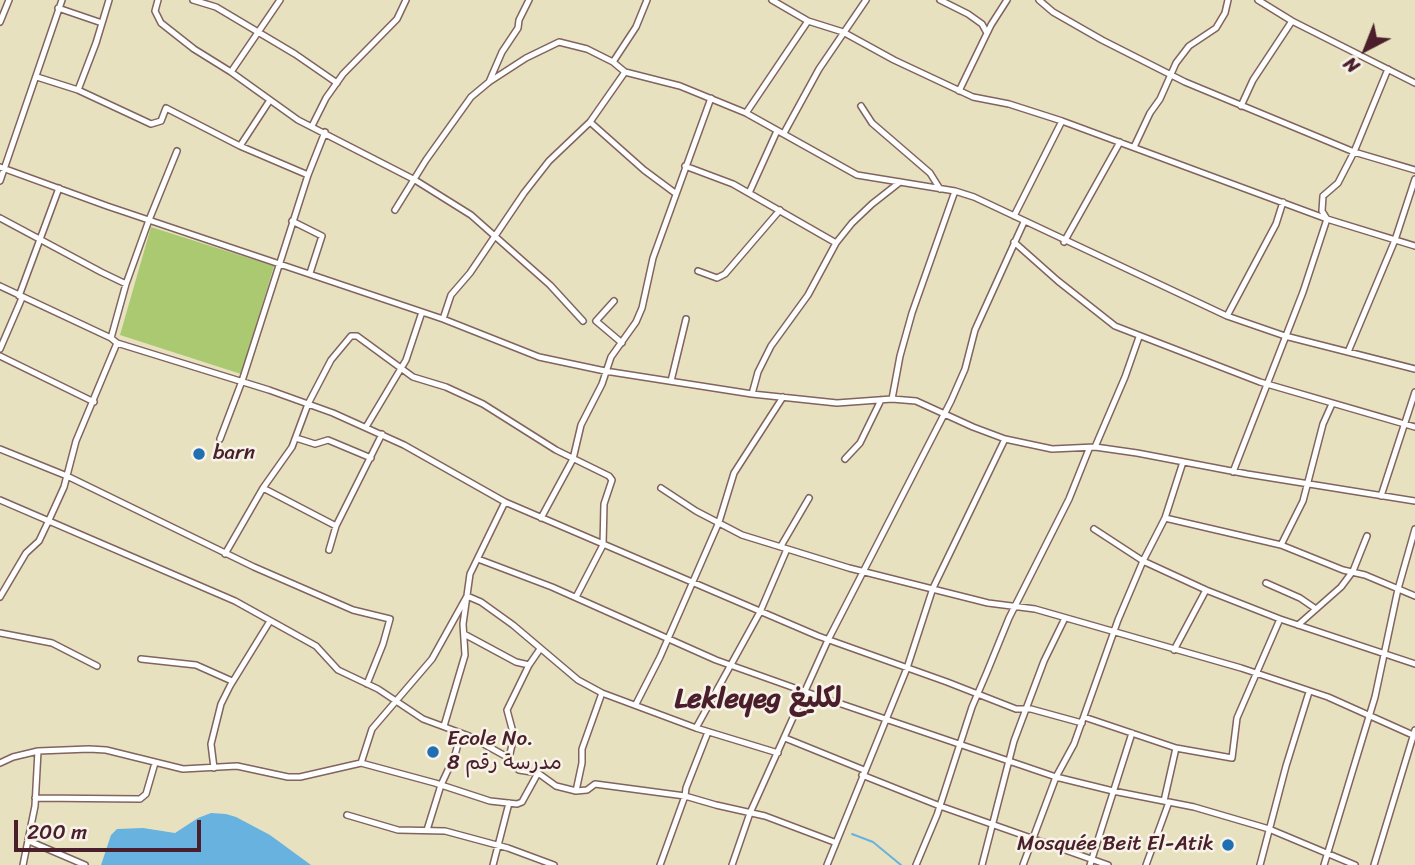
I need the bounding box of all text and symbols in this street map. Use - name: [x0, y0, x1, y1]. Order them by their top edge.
- north arrow: [1331, 14, 1401, 84]
- text: N: [1336, 48, 1368, 82]
- place label: barn: [213, 441, 255, 467]
- marker: barn: [191, 446, 207, 462]
- district label: Lekleyeg لكليغ: [674, 683, 842, 717]
- place label: Ecole No. 8 مدرسة رقم: [447, 727, 562, 777]
- marker: Ecole No. 8 مدرسة رقم: [425, 744, 441, 760]
- scale bar: [18, 806, 205, 850]
- text: 200 m: [27, 813, 87, 851]
- place label: Mosquée Beit El-Atik: [1017, 832, 1214, 858]
- marker: Mosquée Beit El-Atik: [1220, 837, 1236, 853]

